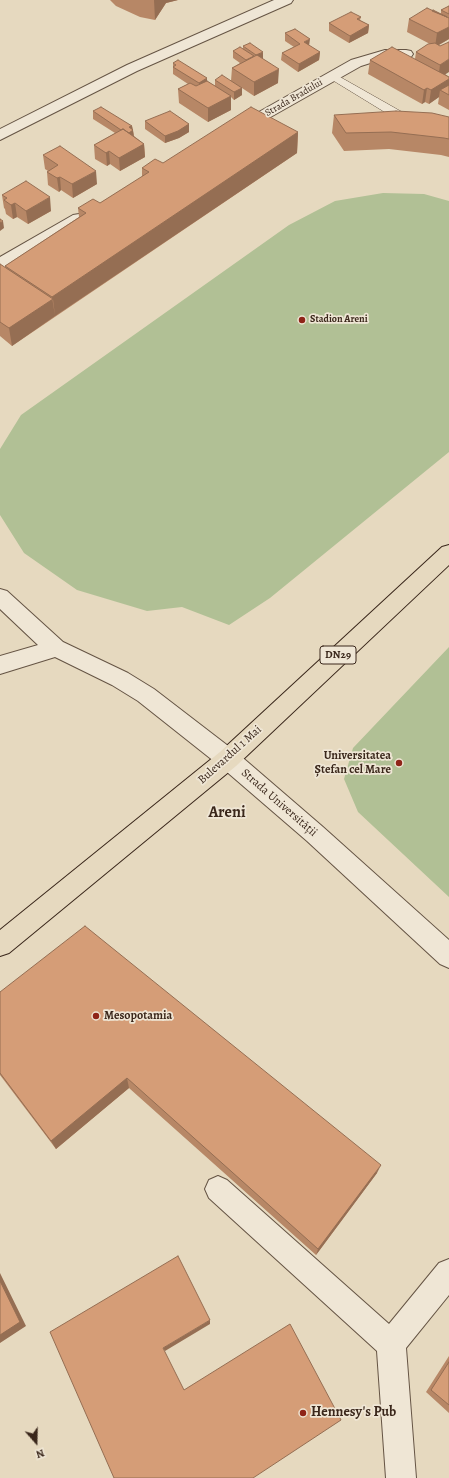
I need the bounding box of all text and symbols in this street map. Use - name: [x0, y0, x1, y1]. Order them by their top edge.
- street label: Strada Bradului: [263, 77, 325, 119]
- place label: Stadion Areni: [310, 314, 368, 326]
- marker: Stadion Areni: [297, 315, 307, 325]
- road number: DN29: [320, 646, 356, 664]
- street label: Bulevardul 1 Mai: [195, 723, 265, 787]
- place label: Universitatea Ștefan cel Mare: [315, 749, 391, 777]
- marker: Universitatea Ștefan cel Mare: [394, 758, 404, 768]
- street label: Strada Universității: [238, 766, 320, 840]
- district label: Areni: [208, 803, 246, 823]
- place label: Mesopotamia: [104, 1009, 172, 1023]
- marker: Mesopotamia: [91, 1011, 101, 1021]
- place label: Hennesy's Pub: [311, 1405, 396, 1421]
- marker: Hennesy's Pub: [298, 1408, 308, 1418]
- north arrow: [16, 1422, 56, 1462]
- text: N: [34, 1445, 47, 1462]

